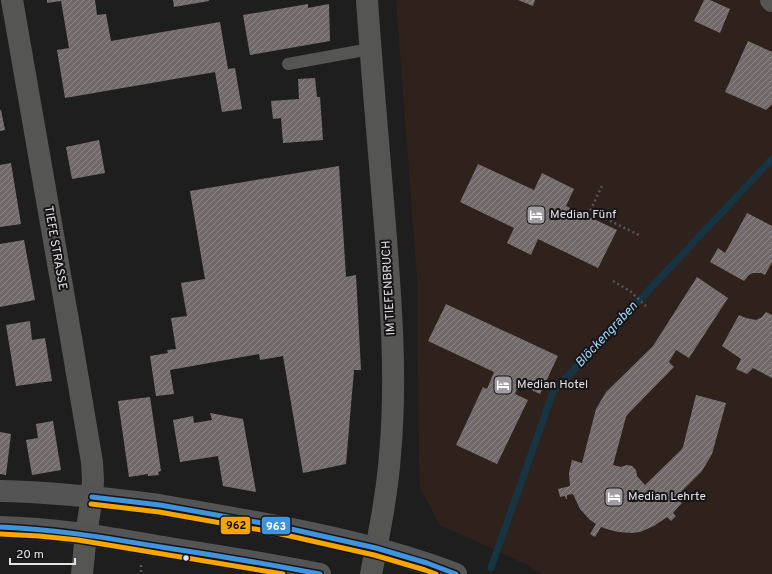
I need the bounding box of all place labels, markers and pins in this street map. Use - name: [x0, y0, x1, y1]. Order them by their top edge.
- hotel icon: Median Fünf: [525, 204, 547, 226]
- place label: Median Fünf: [550, 207, 616, 223]
- hotel icon: Median Hotel: [492, 374, 514, 396]
- place label: Median Hotel: [517, 377, 588, 393]
- hotel icon: Median Lehrte: [603, 486, 625, 508]
- place label: Median Lehrte: [628, 489, 706, 505]
- unlabelled marker: [181, 553, 191, 563]

